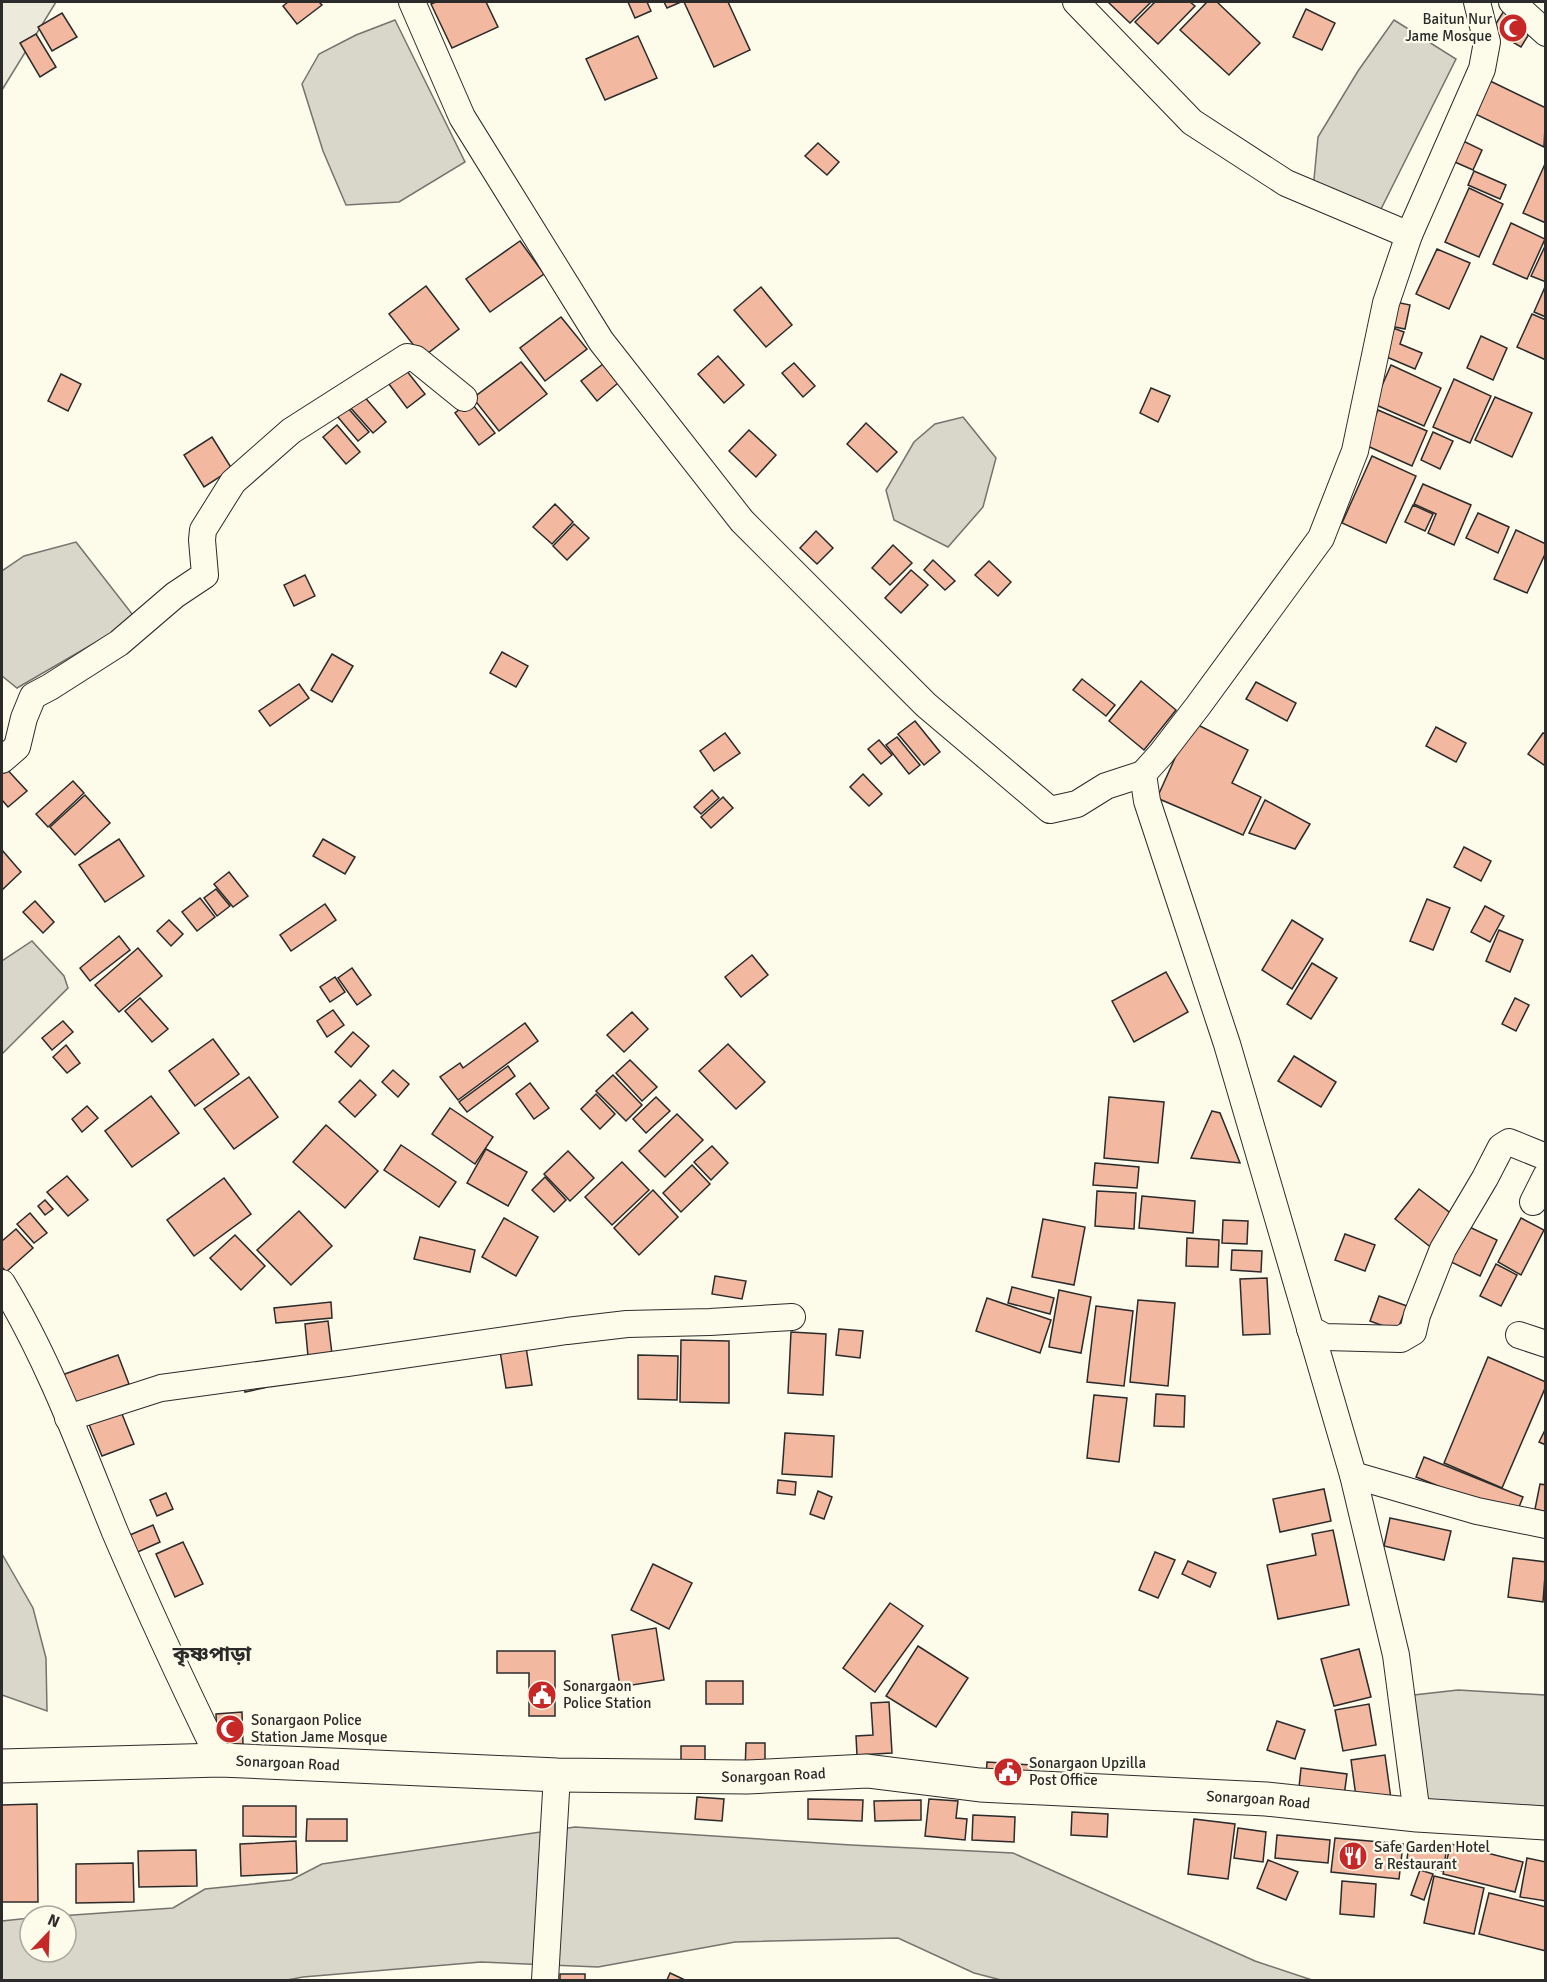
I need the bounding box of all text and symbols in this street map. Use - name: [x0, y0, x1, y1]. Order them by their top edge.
- place label: Baitun Nur Jame Mosque: [1405, 10, 1492, 45]
- mosque icon: Baitun Nur Jame Mosque: [1497, 12, 1529, 44]
- district label: কৃষ্ণপাড়া: [172, 1641, 252, 1667]
- place label: Sonargaon Police Station: [563, 1677, 652, 1712]
- public building icon: Sonargaon Police Station: [526, 1679, 558, 1711]
- place label: Sonargaon Police Station Jame Mosque: [251, 1711, 388, 1746]
- mosque icon: Sonargaon Police Station Jame Mosque: [214, 1713, 246, 1745]
- street label: Sonargoan Road: [235, 1752, 340, 1774]
- place label: Sonargaon Upzilla Post Office: [1029, 1754, 1146, 1789]
- public building icon: Sonargaon Upzilla Post Office: [992, 1756, 1024, 1788]
- street label: Sonargoan Road: [721, 1764, 826, 1786]
- street label: Sonargoan Road: [1206, 1787, 1311, 1813]
- place label: Safe Garden Hotel & Restaurant: [1374, 1838, 1490, 1873]
- restaurant icon: Safe Garden Hotel & Restaurant: [1337, 1840, 1369, 1872]
- north arrow: [18, 1904, 78, 1964]
- text: N: [44, 1910, 63, 1932]

